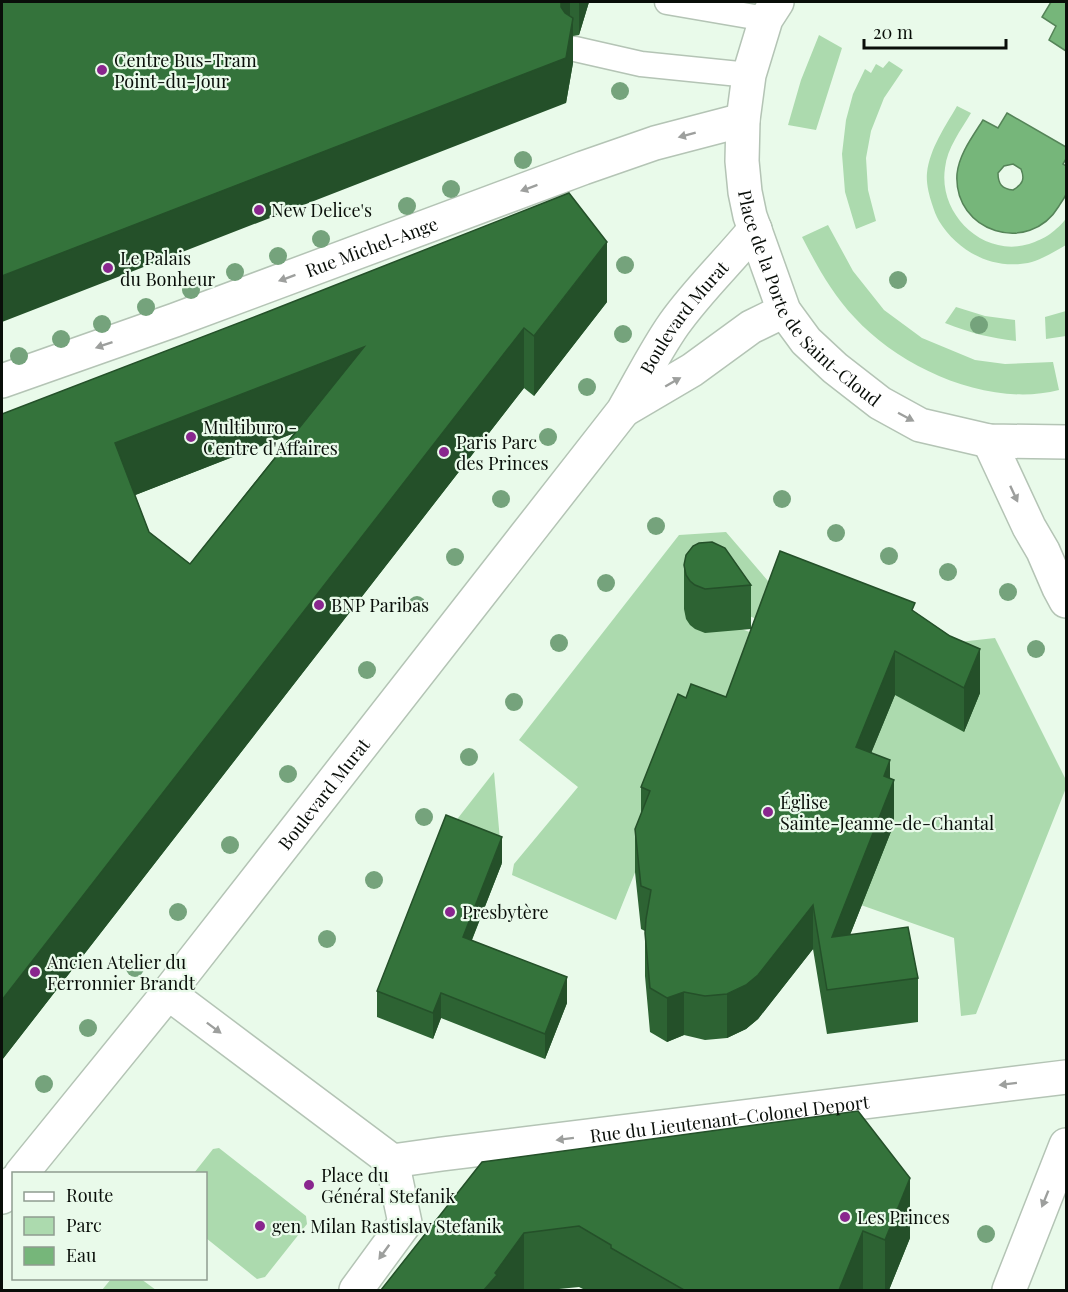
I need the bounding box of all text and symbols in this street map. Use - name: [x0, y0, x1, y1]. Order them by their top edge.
- scale bar: [864, 12, 1006, 50]
- text: 20 m: [873, 20, 913, 44]
- place label: Centre Bus-Tram Point-du-Jour: [114, 48, 257, 93]
- marker: Centre Bus-Tram Point-du-Jour: [95, 63, 109, 77]
- one-way arrow: [678, 131, 696, 140]
- one-way arrow: [519, 183, 537, 193]
- street label: Place de la Porte de Saint-Cloud: [733, 188, 886, 412]
- place label: New Delice's: [271, 198, 372, 222]
- marker: New Delice's: [252, 203, 266, 217]
- street label: Rue Michel-Ange: [302, 211, 441, 282]
- place label: Le Palais du Bonheur: [120, 246, 215, 291]
- street label: Boulevard Murat: [634, 255, 734, 378]
- marker: Le Palais du Bonheur: [101, 261, 115, 275]
- one-way arrow: [278, 274, 296, 284]
- one-way arrow: [95, 341, 113, 351]
- one-way arrow: [665, 377, 682, 387]
- one-way arrow: [898, 412, 915, 422]
- place label: Multiburo - Centre d'Affaires: [203, 415, 338, 460]
- marker: Multiburo - Centre d'Affaires: [184, 430, 198, 444]
- place label: Paris Parc des Princes: [456, 430, 549, 475]
- marker: Paris Parc des Princes: [437, 445, 451, 459]
- one-way arrow: [1009, 486, 1018, 503]
- place label: BNP Paribas: [331, 593, 429, 617]
- marker: BNP Paribas: [312, 598, 326, 612]
- street label: Boulevard Murat: [273, 733, 375, 854]
- place label: Église Sainte-Jeanne-de-Chantal: [780, 790, 994, 835]
- marker: Église Sainte-Jeanne-de-Chantal: [761, 805, 775, 819]
- place label: Presbytère: [462, 900, 549, 924]
- marker: Presbytère: [443, 905, 457, 919]
- place label: Ancien Atelier du Ferronnier Brandt: [46, 950, 196, 995]
- marker: Ancien Atelier du Ferronnier Brandt: [28, 965, 42, 979]
- one-way arrow: [206, 1022, 222, 1034]
- one-way arrow: [999, 1079, 1018, 1089]
- street label: Rue du Lieutenant-Colonel Deport: [588, 1089, 871, 1148]
- one-way arrow: [555, 1134, 574, 1143]
- place label: Place du Général Stefanik: [321, 1163, 455, 1208]
- legend: [12, 1172, 207, 1280]
- marker: Place du Général Stefanik: [302, 1178, 316, 1192]
- text: Route: [66, 1183, 113, 1207]
- one-way arrow: [1040, 1190, 1049, 1208]
- place label: Les Princes: [857, 1205, 950, 1229]
- marker: Les Princes: [838, 1210, 852, 1224]
- text: Parc: [66, 1213, 102, 1237]
- place label: gen. Milan Rastislav Stefanik: [272, 1214, 502, 1238]
- marker: gen. Milan Rastislav Stefanik: [253, 1219, 267, 1233]
- text: Eau: [66, 1243, 97, 1267]
- one-way arrow: [378, 1245, 390, 1260]

